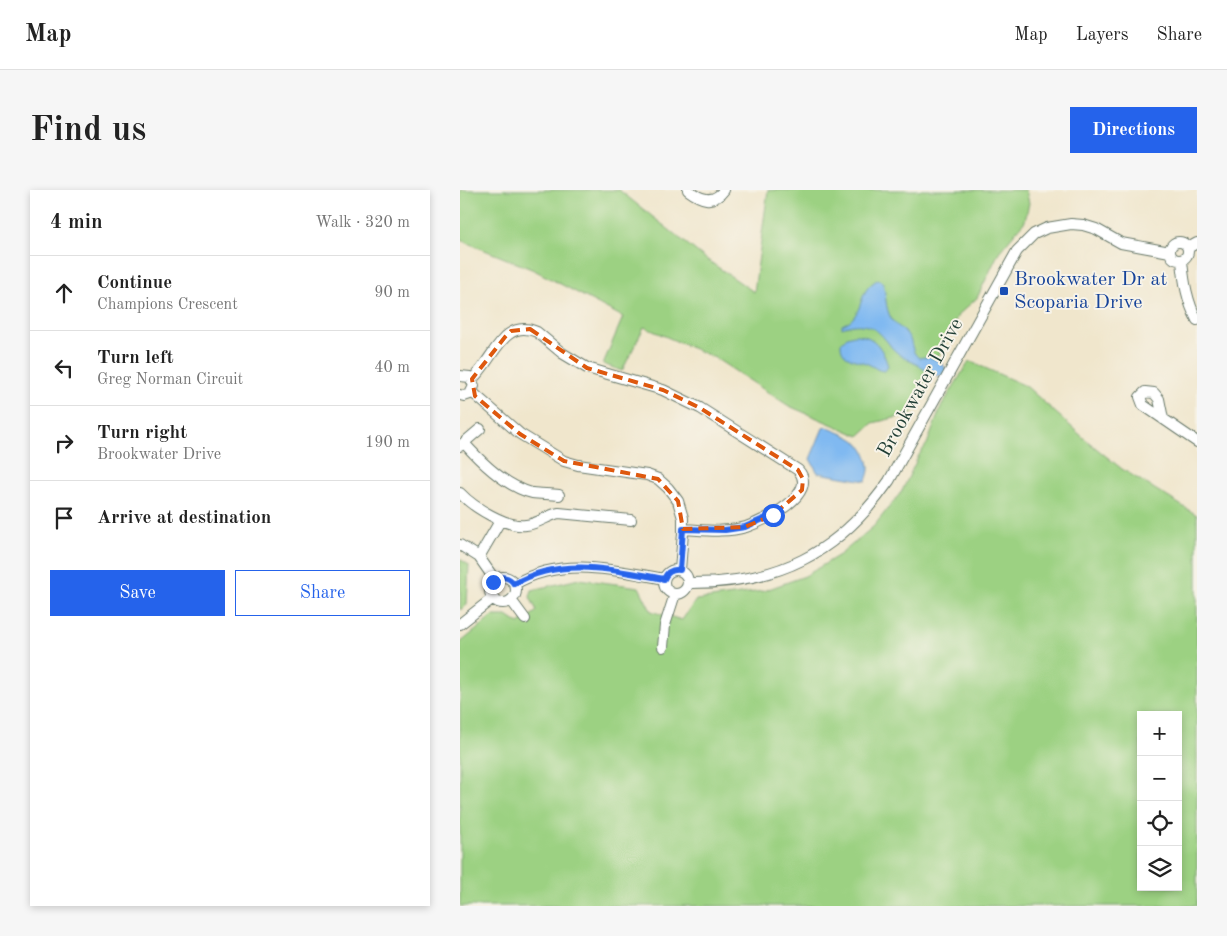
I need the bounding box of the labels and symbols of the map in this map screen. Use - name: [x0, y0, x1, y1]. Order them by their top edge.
- place label: Brookwater Dr at Scoparia Drive: [1014, 270, 1167, 313]
- marker: Brookwater Dr at Scoparia Drive: [998, 285, 1010, 297]
- street label: Brookwater Drive: [875, 315, 967, 461]
- route start: [762, 504, 785, 527]
- route end: [482, 571, 505, 594]

